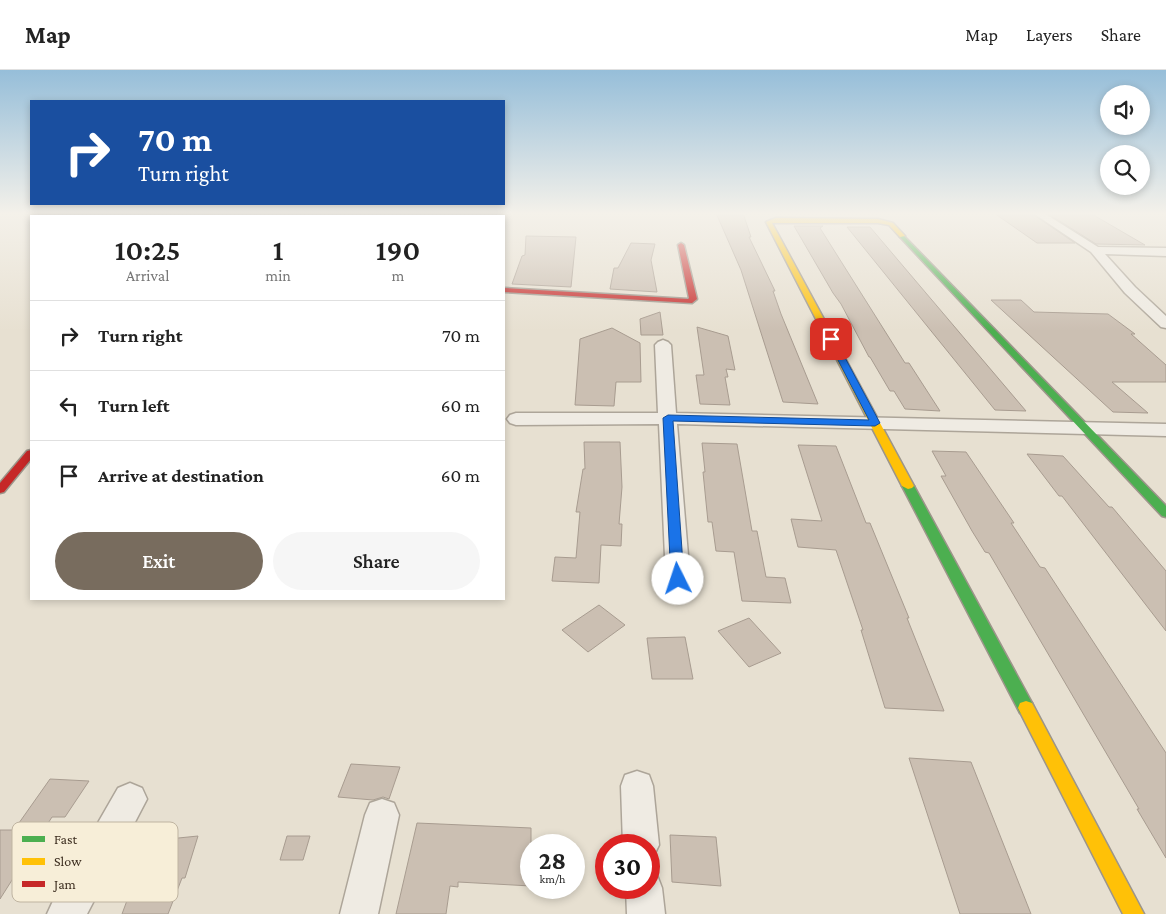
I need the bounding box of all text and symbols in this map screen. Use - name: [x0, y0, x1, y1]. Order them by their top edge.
- text: Map: [25, 21, 71, 48]
- text: Map: [965, 25, 998, 45]
- text: Layers: [1026, 25, 1073, 45]
- text: Share: [1101, 25, 1141, 45]
- map controls: [1100, 85, 1150, 195]
- button: sound: [1100, 85, 1150, 135]
- icon: right: [55, 120, 120, 185]
- text: 70 m: [138, 120, 212, 159]
- button: search: [1100, 145, 1150, 195]
- text: Turn right: [138, 161, 229, 186]
- text: 10:25: [115, 233, 180, 266]
- text: 1: [273, 233, 283, 266]
- text: 190: [376, 233, 420, 266]
- text: Arrival: [126, 267, 169, 284]
- text: min: [265, 267, 291, 284]
- text: m: [392, 267, 404, 284]
- pin: [810, 318, 852, 360]
- icon: right: [55, 322, 83, 350]
- text: Turn right: [98, 325, 183, 346]
- text: 70 m: [442, 325, 480, 346]
- icon: arrive: [817, 325, 845, 353]
- icon: left: [55, 392, 83, 420]
- text: Turn left: [98, 395, 170, 416]
- text: 60 m: [441, 395, 480, 416]
- icon: arrive: [55, 462, 83, 490]
- text: Arrive at destination: [98, 465, 264, 486]
- text: 60 m: [441, 465, 480, 486]
- button: Exit: [55, 532, 263, 590]
- button: Share: [273, 532, 480, 590]
- position arrow: [651, 552, 703, 604]
- legend: [12, 822, 178, 902]
- text: Fast: [54, 831, 78, 847]
- speed limit sign: 30: [595, 834, 660, 899]
- text: 28: [539, 847, 566, 874]
- text: Slow: [54, 853, 82, 869]
- text: km/h: [540, 872, 565, 886]
- text: Jam: [52, 876, 76, 892]

